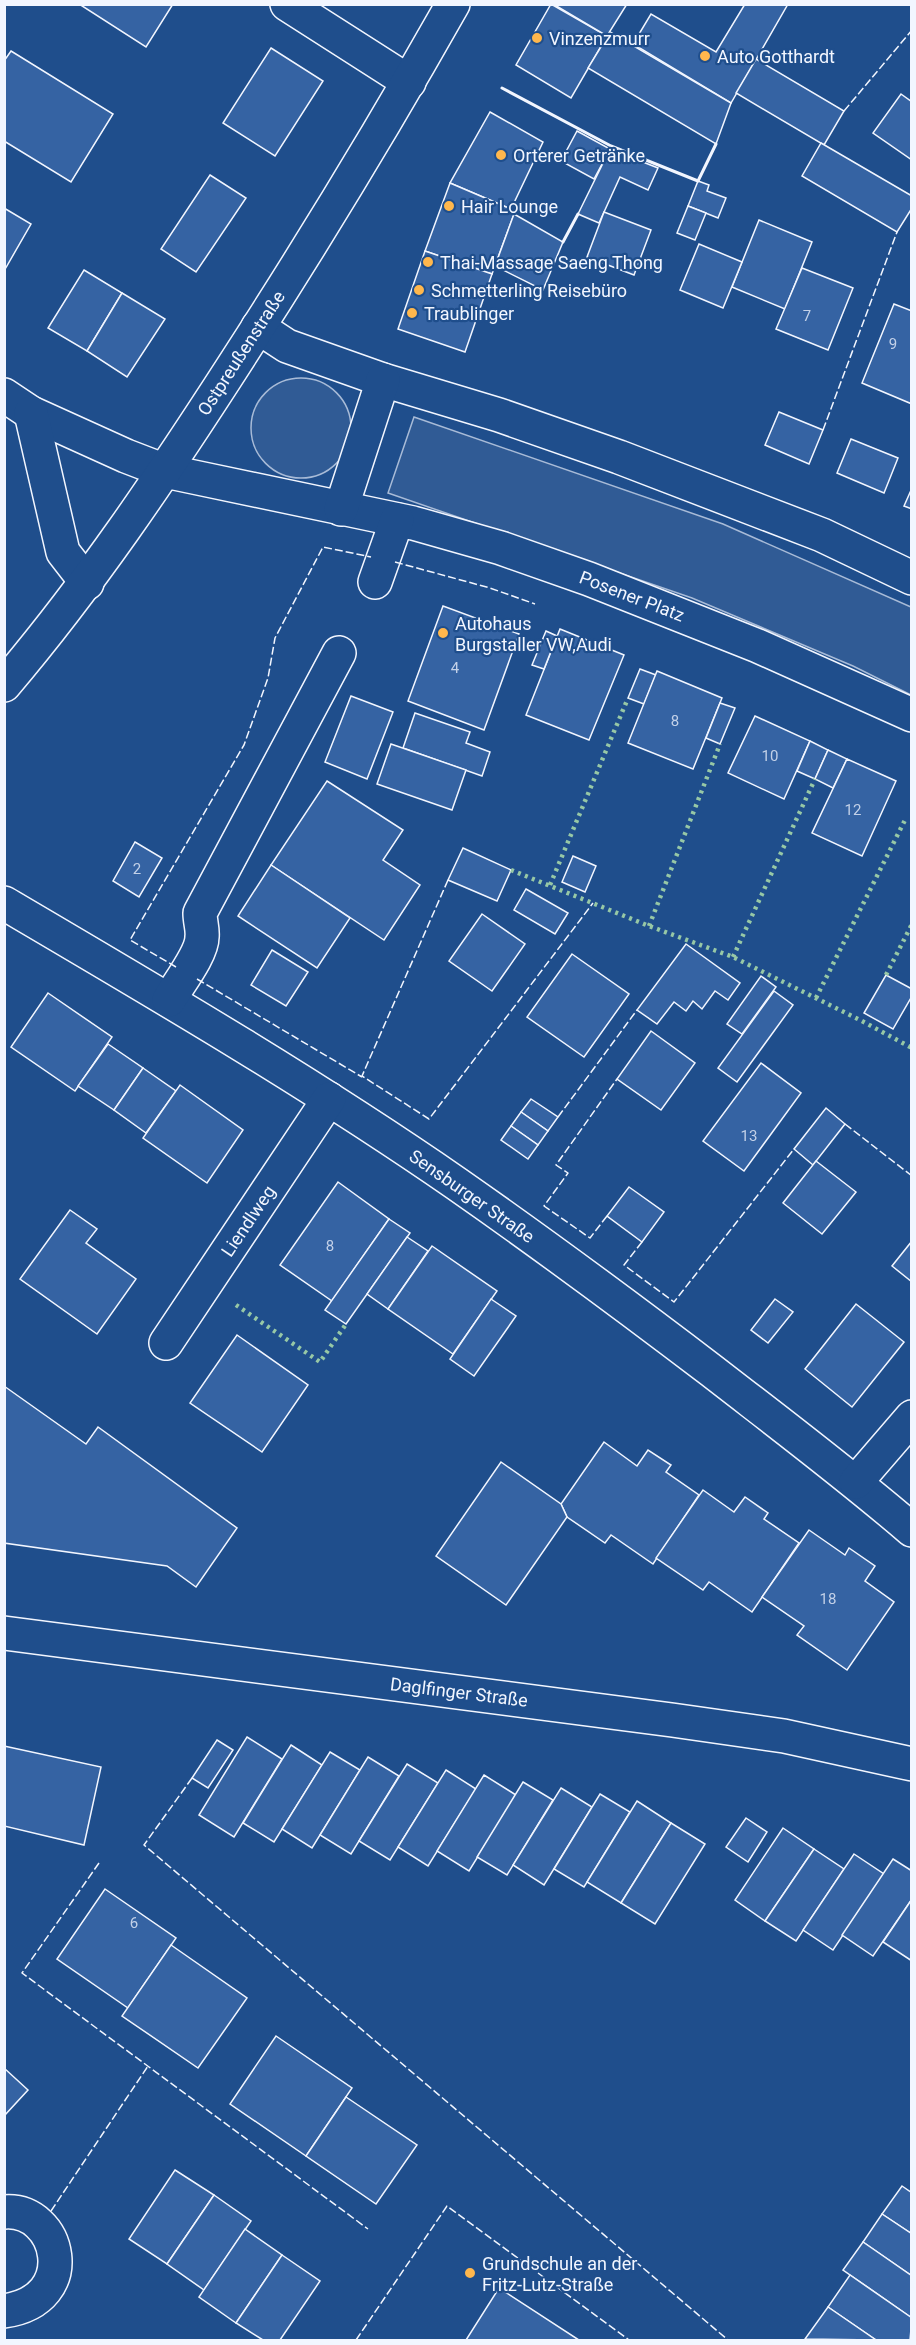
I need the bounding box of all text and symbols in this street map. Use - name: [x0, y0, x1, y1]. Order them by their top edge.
- place label: Vinzenzmurr: [549, 28, 650, 49]
- marker: Vinzenzmurr: [530, 31, 544, 45]
- place label: Auto Gotthardt: [717, 46, 835, 67]
- marker: Auto Gotthardt: [698, 49, 712, 63]
- place label: Orterer Getränke: [513, 145, 645, 166]
- marker: Orterer Getränke: [494, 148, 508, 162]
- place label: Hair Lounge: [461, 196, 558, 217]
- marker: Hair Lounge: [442, 199, 456, 213]
- place label: Thai-Massage Saeng Thong: [440, 252, 663, 273]
- marker: Thai-Massage Saeng Thong: [421, 255, 435, 269]
- place label: Schmetterling Reisebüro: [431, 280, 627, 301]
- marker: Schmetterling Reisebüro: [412, 283, 426, 297]
- street label: Ostpreußenstraße: [193, 287, 289, 419]
- place label: Traublinger: [424, 303, 514, 324]
- marker: Traublinger: [405, 306, 419, 320]
- house number: 7: [803, 307, 811, 325]
- house number: 9: [889, 335, 897, 353]
- street label: Posener Platz: [577, 566, 688, 626]
- place label: Autohaus Burgstaller VW,Audi: [455, 613, 612, 655]
- marker: Autohaus Burgstaller VW,Audi: [436, 626, 450, 640]
- house number: 4: [451, 659, 460, 677]
- house number: 8: [671, 712, 679, 730]
- house number: 10: [762, 747, 778, 765]
- house number: 12: [845, 801, 861, 819]
- house number: 2: [133, 860, 141, 878]
- house number: 13: [741, 1127, 757, 1145]
- street label: Sensburger Straße: [405, 1145, 539, 1247]
- street label: Liendlweg: [217, 1181, 279, 1261]
- house number: 8: [326, 1237, 334, 1255]
- house number: 18: [820, 1590, 836, 1608]
- street label: Daglfinger Straße: [389, 1673, 529, 1711]
- house number: 6: [130, 1914, 138, 1932]
- place label: Grundschule an der Fritz-Lutz-Straße: [482, 2253, 637, 2295]
- marker: Grundschule an der Fritz-Lutz-Straße: [463, 2266, 477, 2280]

